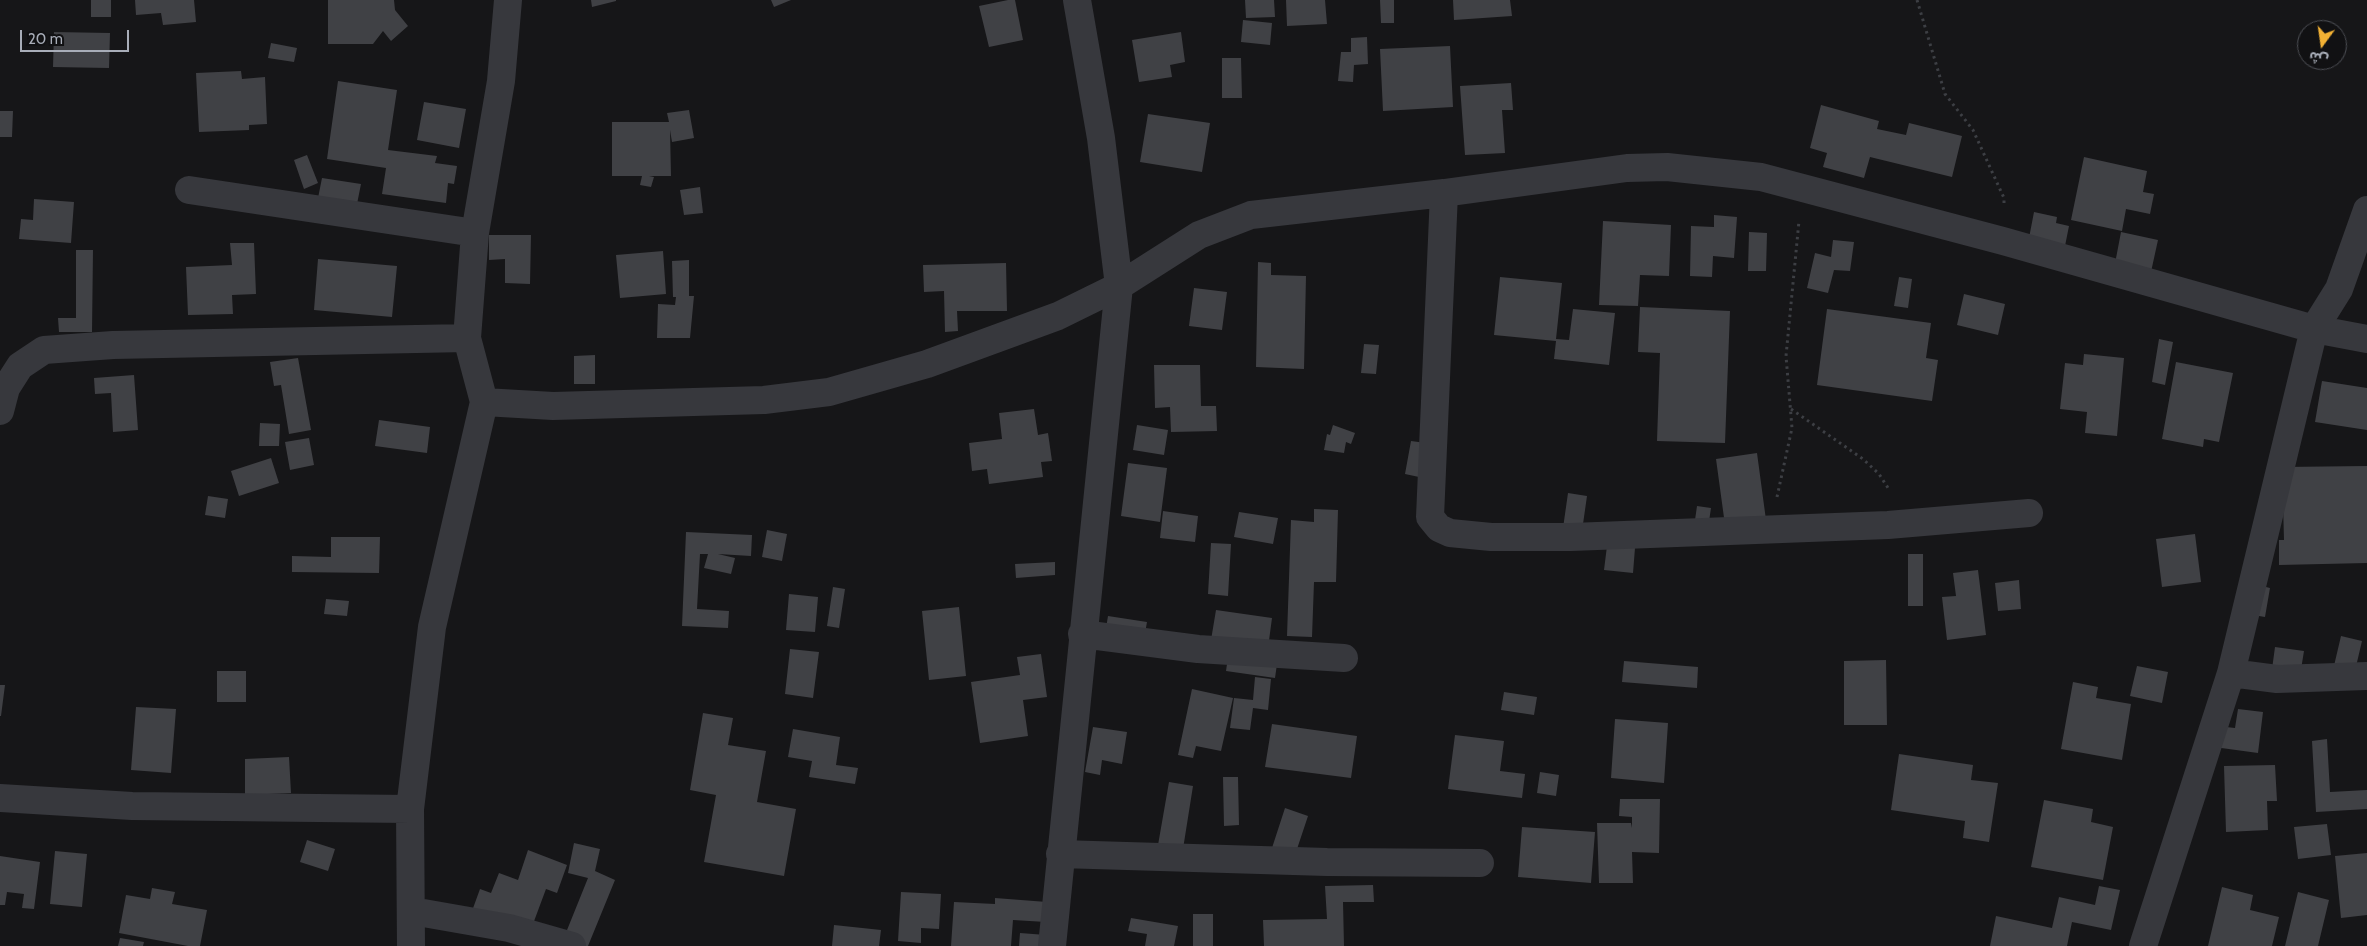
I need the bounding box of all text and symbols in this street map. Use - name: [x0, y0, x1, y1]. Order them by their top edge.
- scale bar: [22, 20, 131, 52]
- north arrow: [2297, 20, 2347, 70]
- text: 20 m: [28, 30, 63, 48]
- text: ش: [2307, 48, 2330, 70]

